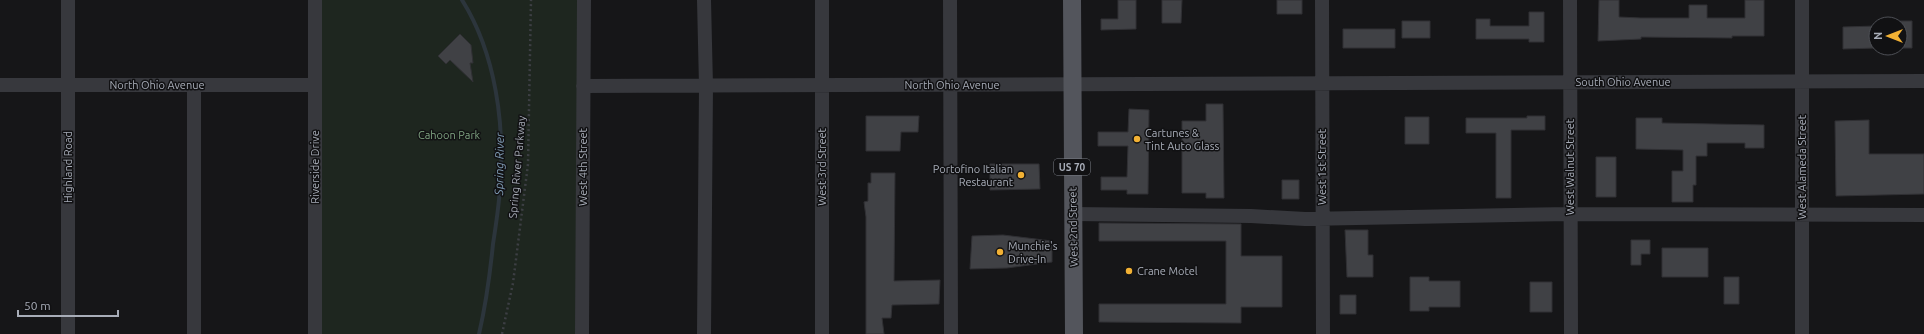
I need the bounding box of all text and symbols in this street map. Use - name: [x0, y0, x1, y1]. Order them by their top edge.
- north arrow: [1868, 16, 1908, 56]
- text: N: [1872, 32, 1884, 40]
- street label: South Ohio Avenue: [1575, 76, 1671, 88]
- street label: North Ohio Avenue: [109, 79, 205, 91]
- street label: North Ohio Avenue: [904, 79, 1000, 91]
- street label: Spring River Parkway: [507, 114, 528, 219]
- street label: West Alameda Street: [1796, 114, 1808, 219]
- street label: West Walnut Street: [1564, 118, 1576, 215]
- street label: West 4th Street: [577, 127, 589, 206]
- street label: West 3rd Street: [816, 127, 828, 206]
- place label: Cartunes & Tint Auto Glass: [1145, 127, 1219, 152]
- street label: West 1st Street: [1316, 128, 1328, 205]
- park label: Cahoon Park: [418, 129, 481, 141]
- street label: Riverside Drive: [309, 130, 321, 204]
- street label: Highland Road: [62, 131, 74, 203]
- water label: Spring River: [492, 132, 506, 196]
- marker: Cartunes & Tint Auto Glass: [1132, 134, 1142, 144]
- road number: US 70: [1054, 159, 1090, 175]
- place label: Portofino Italian Restaurant: [933, 163, 1014, 188]
- marker: Portofino Italian Restaurant: [1016, 170, 1026, 180]
- street label: West 2nd Street: [1066, 186, 1080, 267]
- place label: Munchie's Drive-In: [1008, 240, 1058, 265]
- marker: Munchie's Drive-In: [995, 247, 1005, 257]
- place label: Crane Motel: [1137, 265, 1198, 277]
- marker: Crane Motel: [1124, 266, 1134, 276]
- scale bar: [18, 292, 118, 318]
- text: 50 m: [24, 299, 51, 312]

